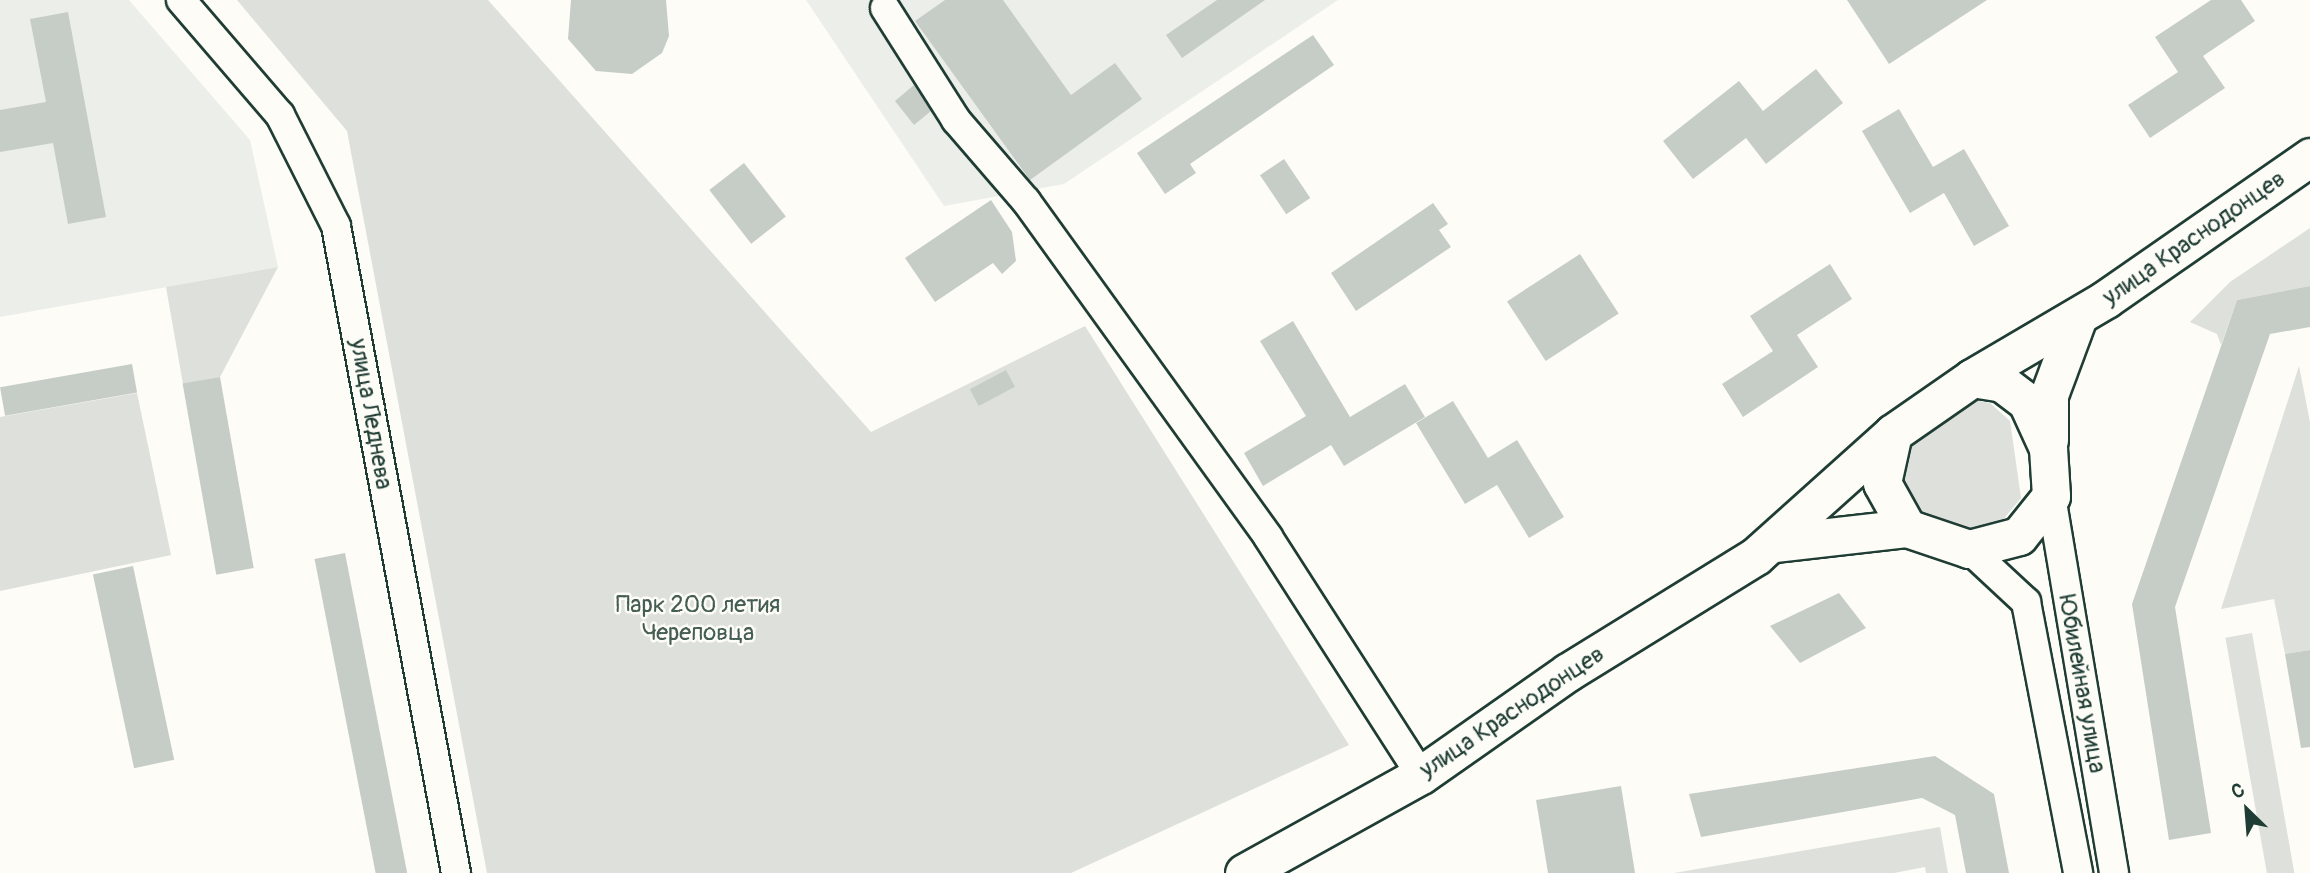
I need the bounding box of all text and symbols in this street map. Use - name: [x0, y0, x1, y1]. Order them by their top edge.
- street label: улица Краснодонцев: [2097, 164, 2291, 312]
- street label: улица Леднева: [344, 336, 398, 492]
- park label: Парк 200 летия Череповца: [616, 591, 780, 647]
- street label: Юбилейная улица: [2052, 593, 2112, 775]
- street label: улица Краснодонцев: [1414, 640, 1610, 784]
- north arrow: [2212, 775, 2282, 845]
- text: С: [2228, 778, 2249, 804]

